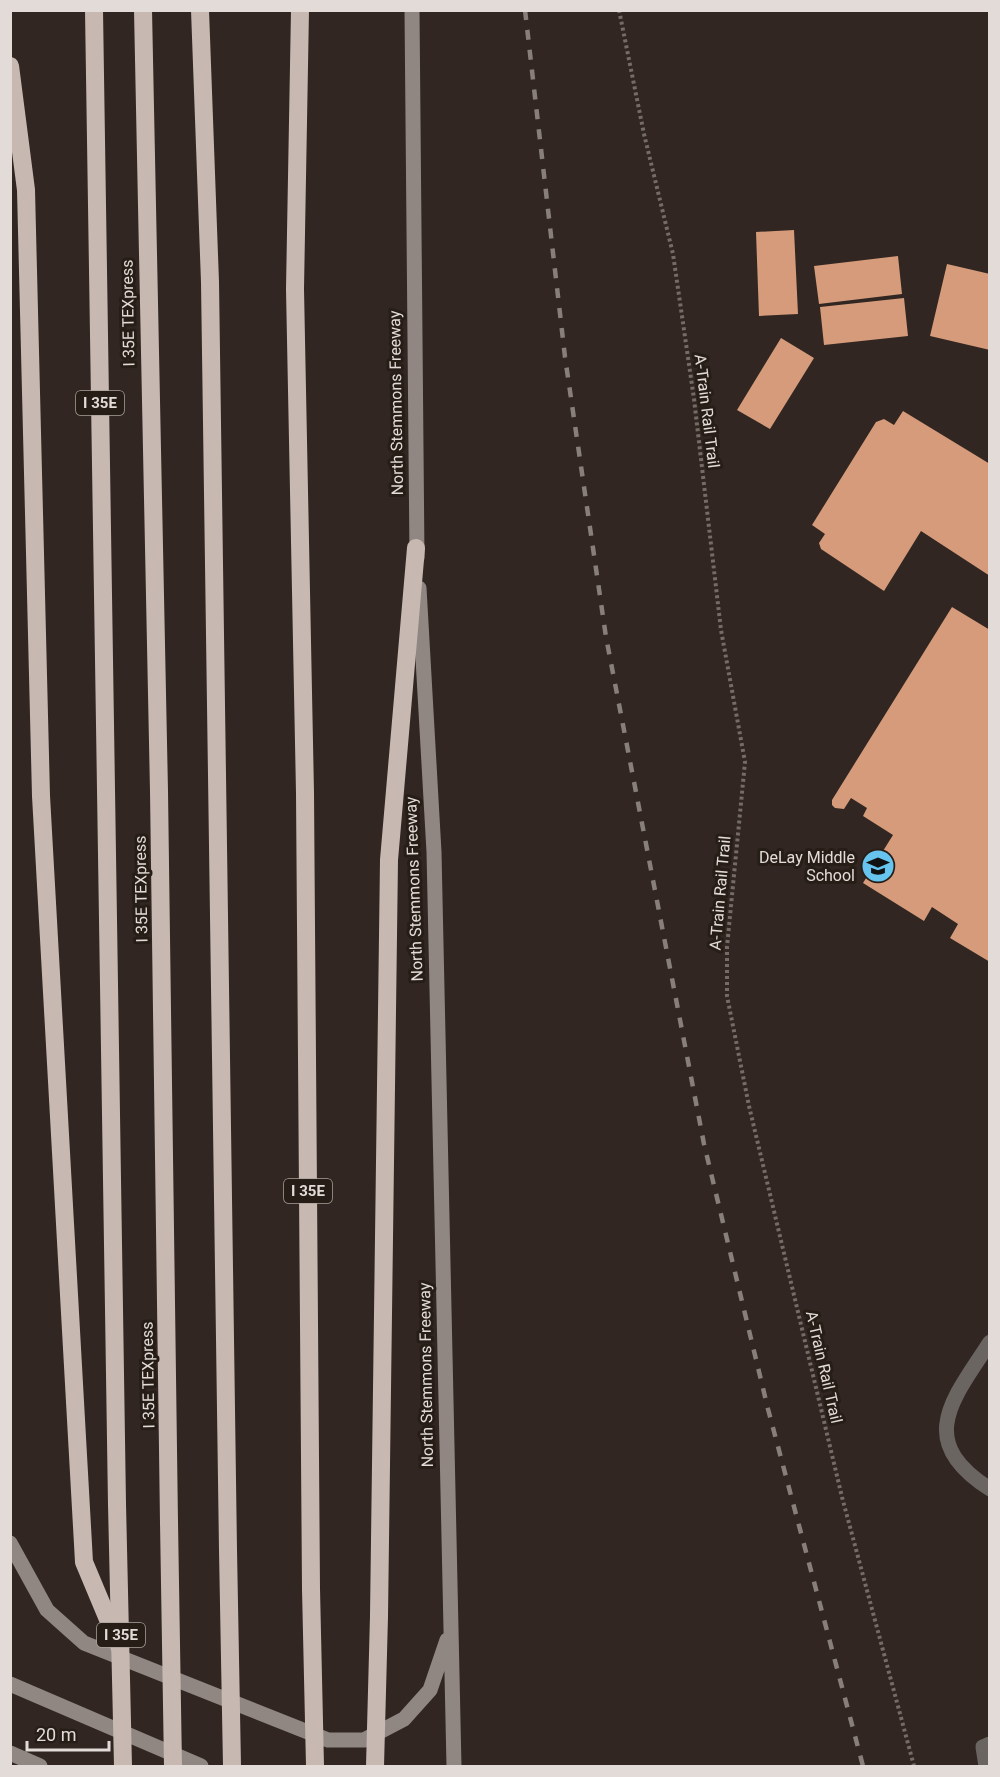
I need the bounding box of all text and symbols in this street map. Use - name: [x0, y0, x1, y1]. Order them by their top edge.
- street label: I 35E TEXpress: [118, 259, 138, 367]
- street label: North Stemmons Freeway: [385, 310, 407, 496]
- street label: A-Train Rail Trail: [691, 353, 723, 469]
- road number: I 35E: [76, 391, 124, 415]
- street label: North Stemmons Freeway: [401, 796, 427, 982]
- street label: I 35E TEXpress: [131, 835, 151, 943]
- street label: A-Train Rail Trail: [706, 835, 734, 951]
- place label: DeLay Middle School: [759, 848, 855, 885]
- school or university icon: DeLay Middle School: [860, 848, 896, 884]
- road number: I 35E: [284, 1179, 332, 1203]
- street label: North Stemmons Freeway: [415, 1282, 437, 1468]
- street label: A-Train Rail Trail: [802, 1309, 846, 1425]
- street label: I 35E TEXpress: [138, 1321, 158, 1429]
- road number: I 35E: [97, 1623, 145, 1647]
- scale bar: [27, 1714, 110, 1752]
- text: 20 m: [36, 1724, 76, 1745]

